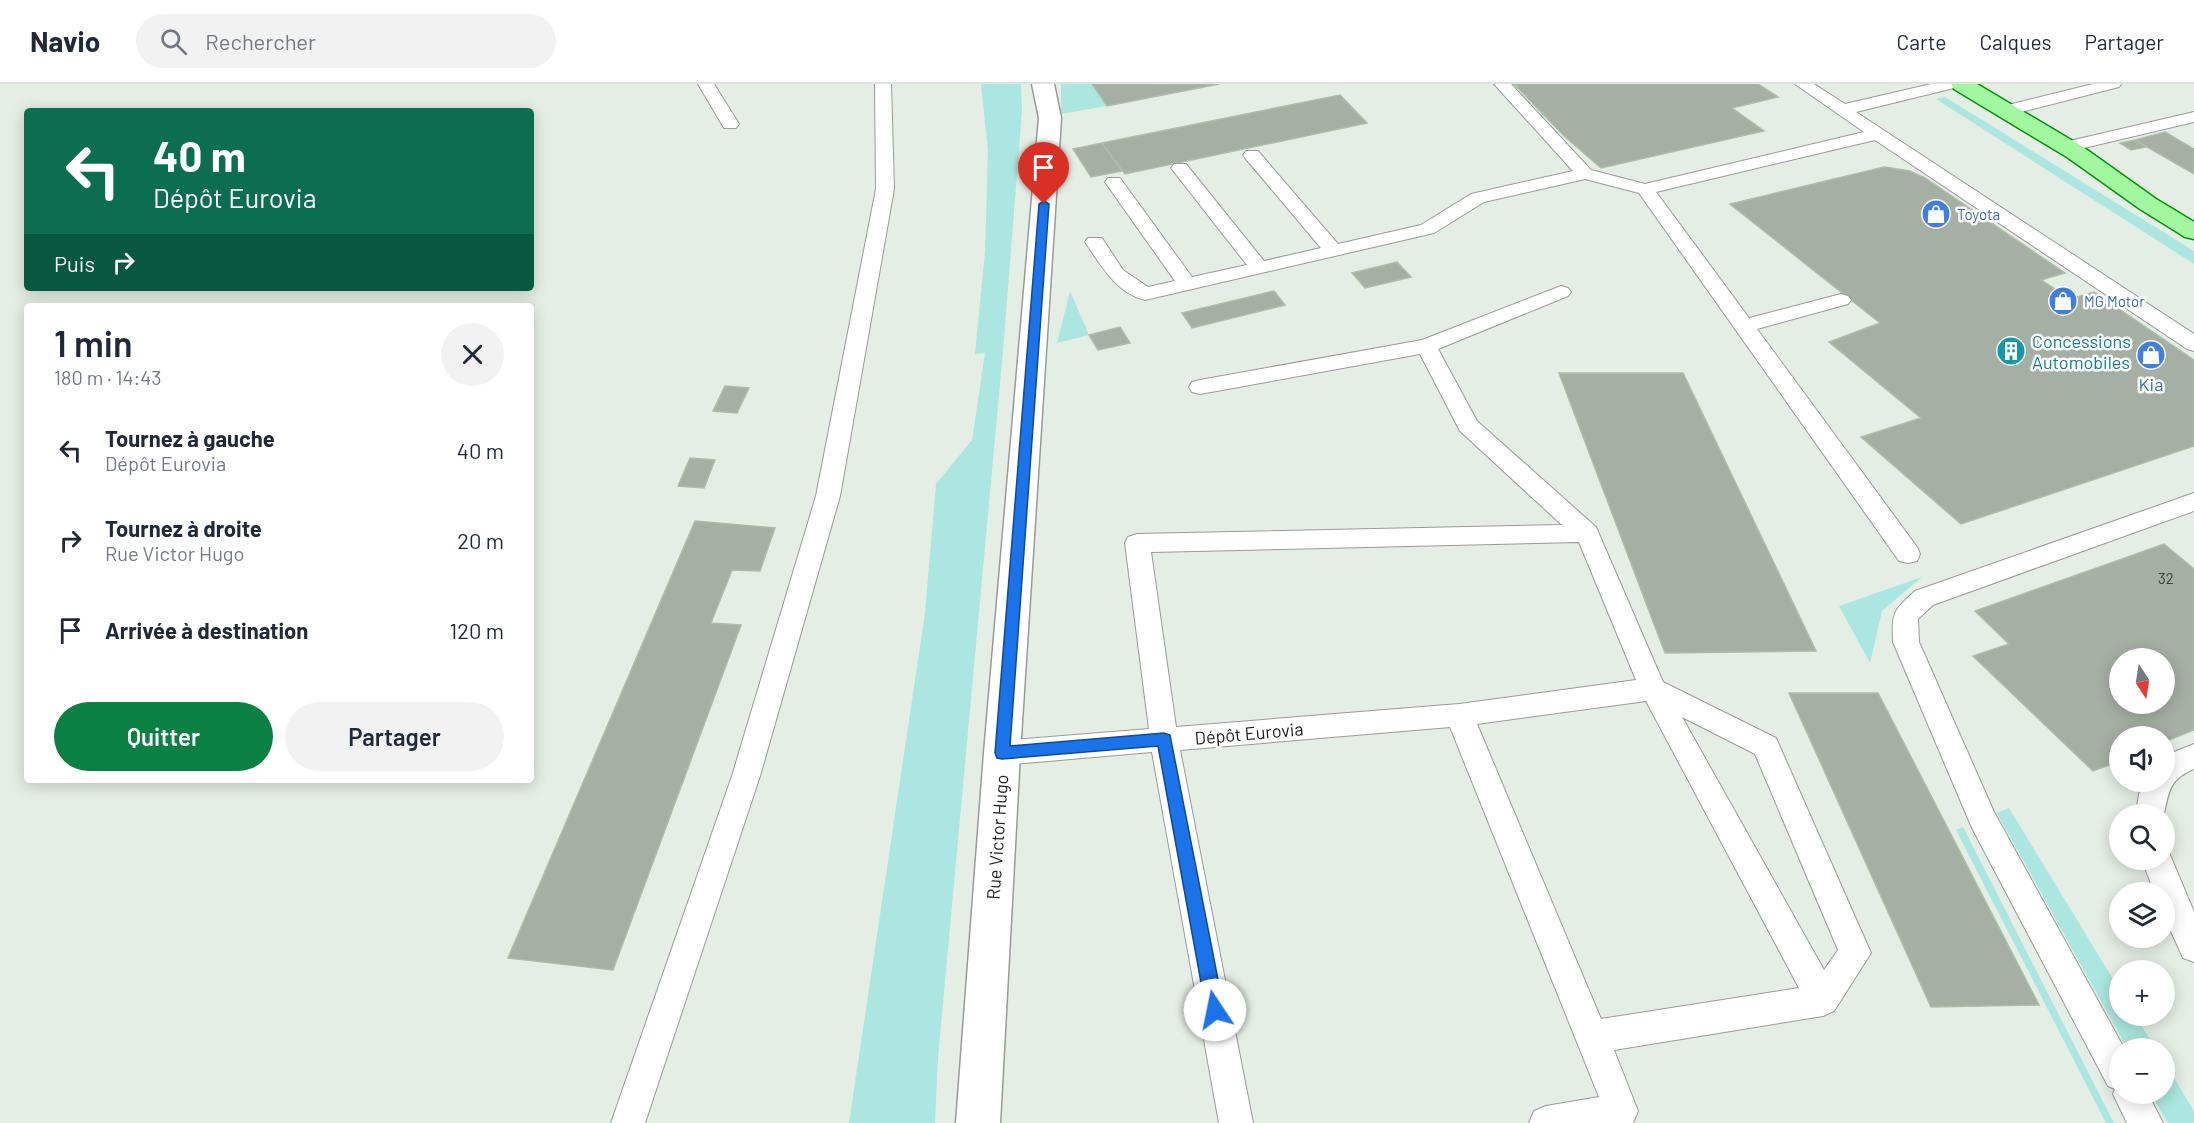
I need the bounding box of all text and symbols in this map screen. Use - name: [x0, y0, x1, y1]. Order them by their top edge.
- search box: [136, 14, 556, 68]
- text: Navio: [30, 24, 100, 58]
- icon: search: [157, 25, 190, 58]
- text: Rechercher: [205, 28, 316, 54]
- text: Carte: [1897, 29, 1946, 54]
- text: Calques: [1979, 29, 2052, 54]
- text: Partager: [2085, 29, 2164, 54]
- text: 40 m: [153, 130, 246, 180]
- icon: left: [54, 132, 132, 210]
- pin: [1018, 142, 1069, 204]
- icon: arrive: [1027, 151, 1060, 184]
- text: Dépôt Eurovia: [153, 181, 317, 213]
- shop icon: Toyota: [1920, 198, 1952, 230]
- place label: Toyota: [1957, 205, 2000, 223]
- icon: right: [107, 246, 140, 279]
- text: Puis: [54, 250, 95, 276]
- shop icon: MG Motor: [2047, 285, 2079, 317]
- place label: MG Motor: [2084, 292, 2145, 310]
- text: 1 min: [54, 321, 133, 364]
- button: close: [441, 323, 504, 386]
- place label: Concessions Automobiles: [2032, 330, 2131, 373]
- building icon: Concessions Automobiles: [1995, 335, 2027, 367]
- shop icon: Kia: [2135, 339, 2167, 371]
- text: 180 m · 14:43: [54, 365, 162, 389]
- place label: Kia: [2139, 373, 2163, 395]
- text: Tournez à gauche: [105, 425, 275, 451]
- icon: left: [54, 434, 87, 467]
- text: 40 m: [457, 437, 504, 463]
- text: Dépôt Eurovia: [105, 451, 226, 475]
- text: Tournez à droite: [105, 515, 262, 541]
- icon: right: [54, 524, 87, 557]
- text: 20 m: [457, 527, 504, 553]
- text: Rue Victor Hugo: [105, 541, 244, 565]
- house number: 32: [2158, 569, 2174, 587]
- icon: arrive: [54, 614, 87, 647]
- text: Arrivée à destination: [105, 617, 308, 643]
- text: 120 m: [449, 617, 504, 643]
- north arrow: [2109, 648, 2175, 714]
- map controls: [2109, 648, 2175, 1104]
- button: Quitter: [54, 702, 273, 771]
- button: Partager: [285, 702, 504, 771]
- street label: Dépôt Eurovia: [1194, 717, 1304, 749]
- button: sound: [2109, 726, 2175, 792]
- street label: Rue Victor Hugo: [982, 774, 1012, 900]
- button: search: [2109, 804, 2175, 870]
- button: layers: [2109, 882, 2175, 948]
- button: +: [2109, 960, 2175, 1026]
- position arrow: [1183, 978, 1247, 1042]
- button: −: [2109, 1038, 2175, 1104]

